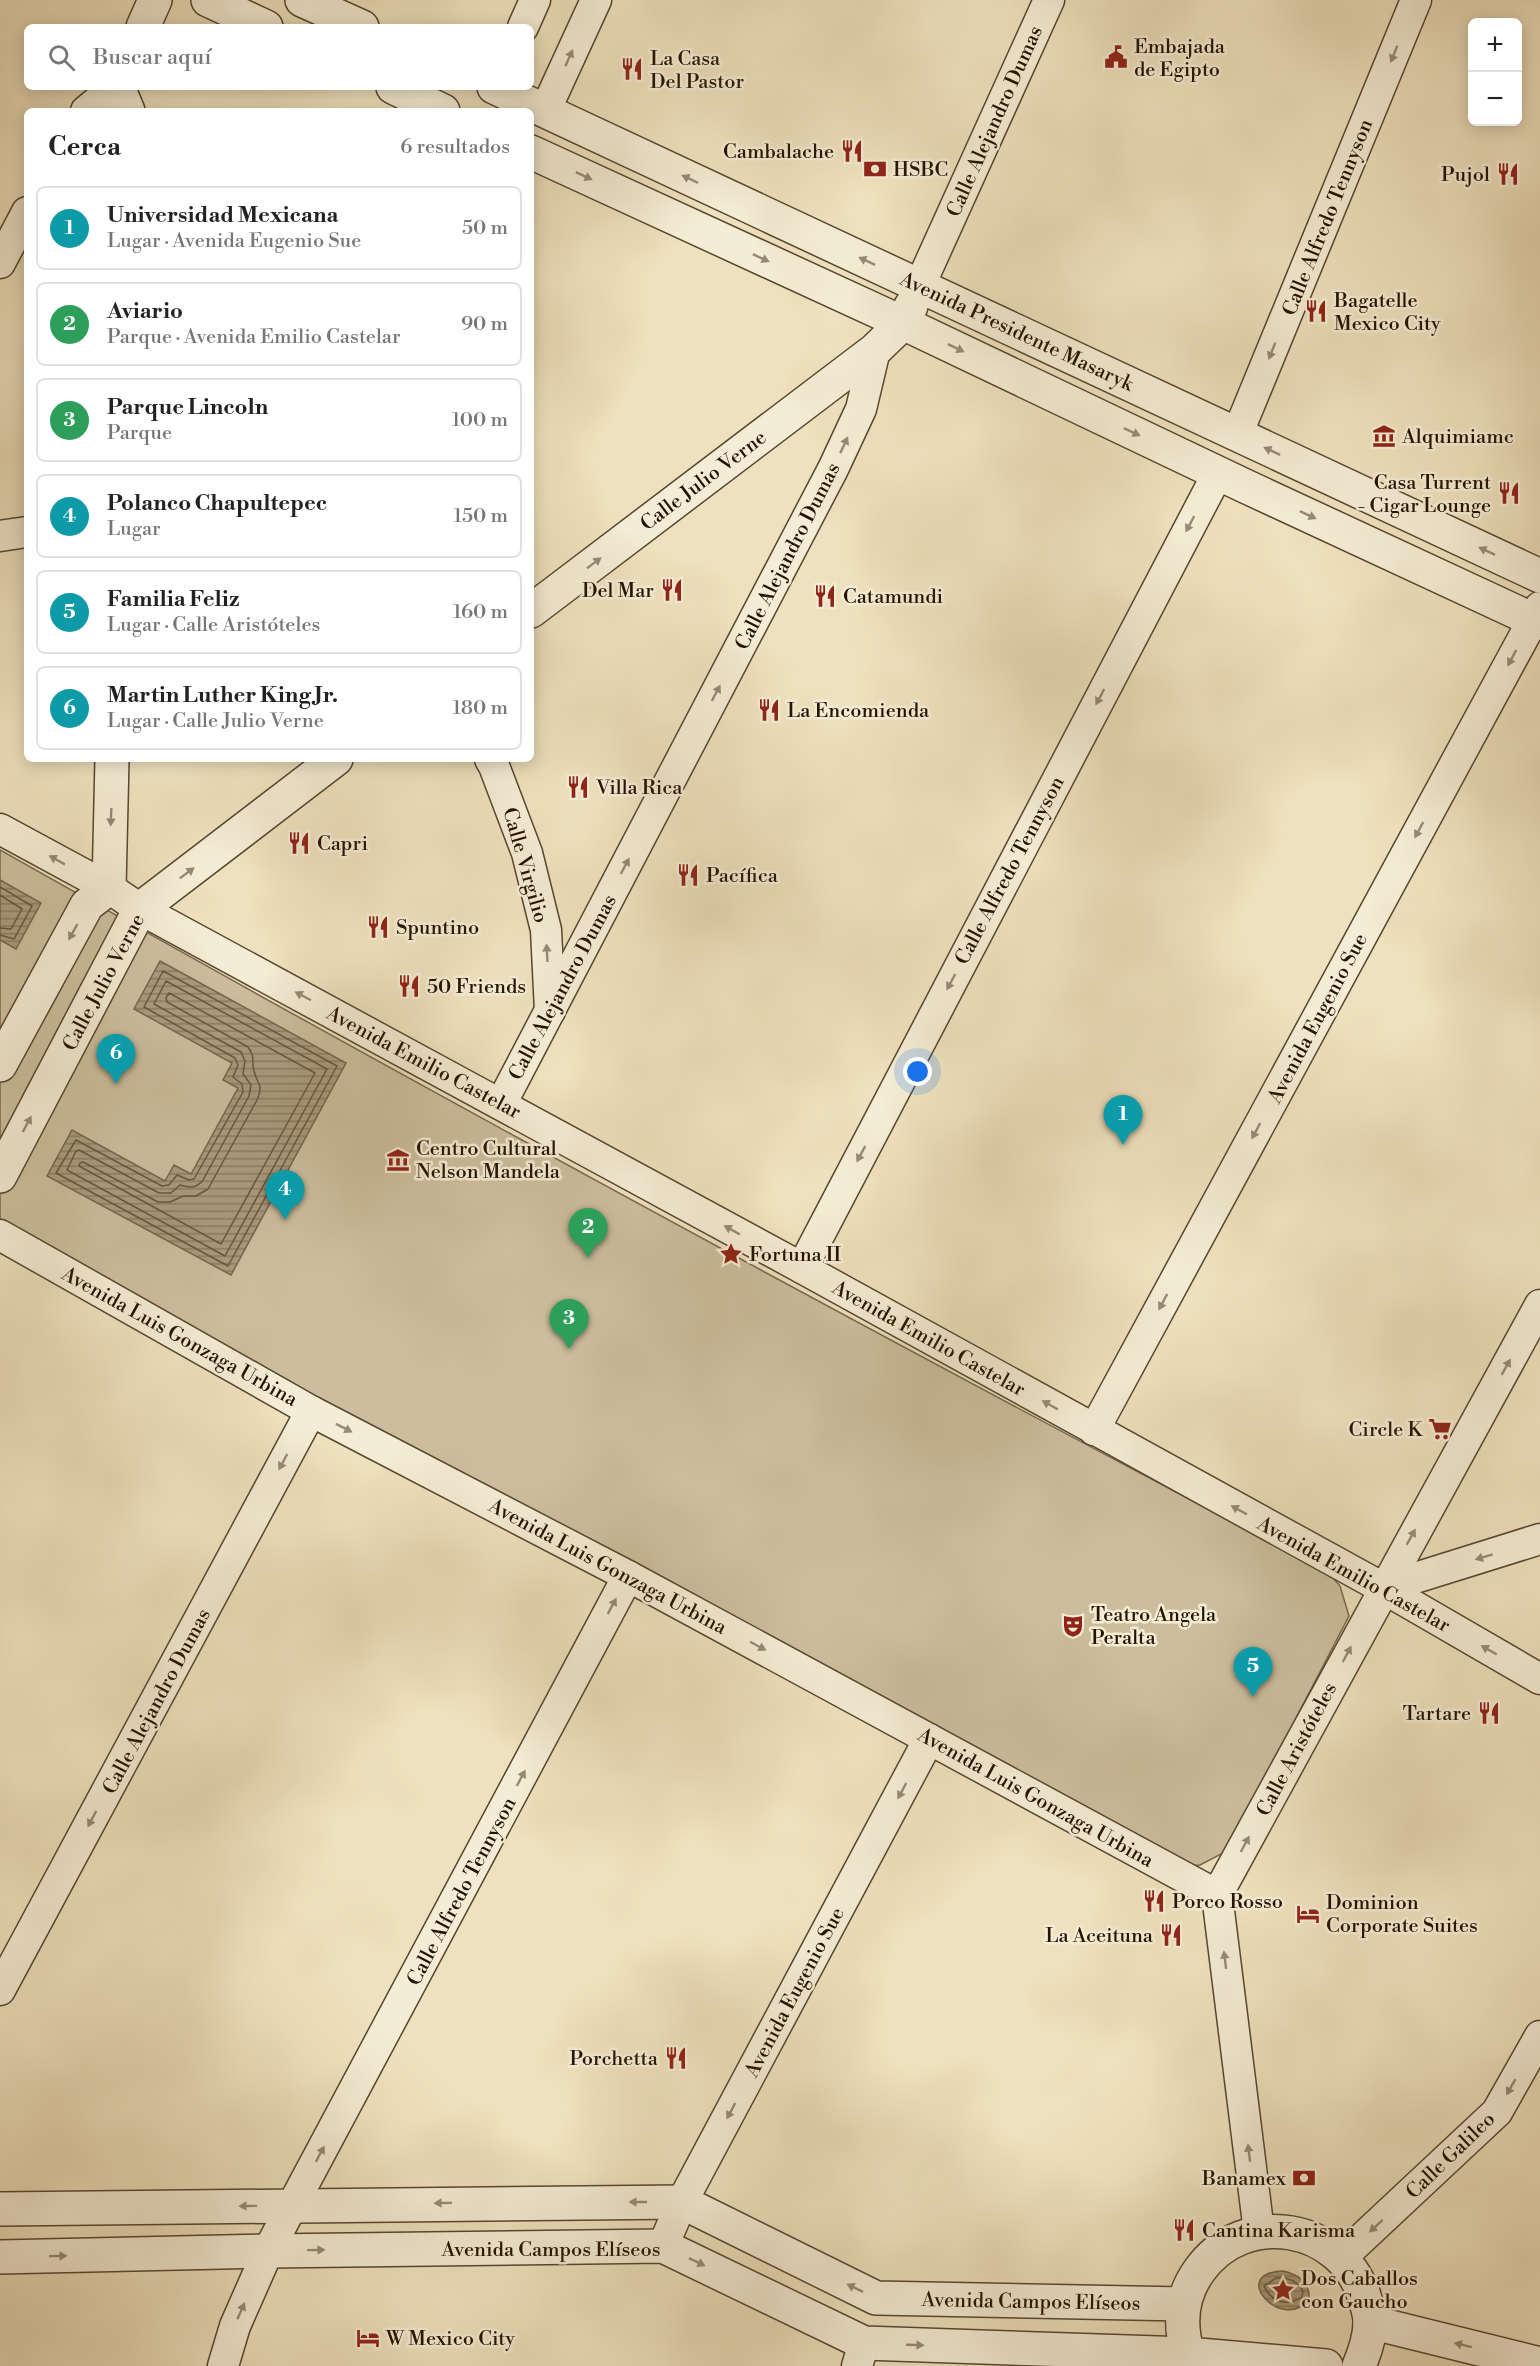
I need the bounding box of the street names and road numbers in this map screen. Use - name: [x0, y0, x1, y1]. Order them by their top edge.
- street label: Calle Alejandro Dumas: [942, 22, 1049, 221]
- street label: Calle Alfredo Tennyson: [1278, 116, 1379, 319]
- street label: Avenida Presidente Masaryk: [895, 267, 1139, 398]
- street label: Calle Julio Verne: [636, 426, 772, 537]
- street label: Calle Alejandro Dumas: [730, 459, 846, 654]
- street label: Calle Alfredo Tennyson: [950, 772, 1071, 969]
- street label: Calle Virgilio: [496, 805, 553, 926]
- street label: Calle Alejandro Dumas: [504, 891, 623, 1085]
- street label: Calle Julio Verne: [58, 910, 151, 1055]
- street label: Avenida Eugenio Sue: [1262, 929, 1374, 1109]
- street label: Avenida Emilio Castelar: [321, 1001, 525, 1125]
- street label: Avenida Luis Gonzaga Urbina: [56, 1261, 302, 1413]
- street label: Avenida Emilio Castelar: [826, 1275, 1030, 1403]
- street label: Avenida Luis Gonzaga Urbina: [483, 1493, 731, 1641]
- street label: Avenida Emilio Castelar: [1251, 1511, 1455, 1639]
- street label: Calle Alejandro Dumas: [98, 1605, 217, 1799]
- street label: Calle Aristóteles: [1252, 1679, 1343, 1821]
- street label: Avenida Luis Gonzaga Urbina: [912, 1722, 1158, 1874]
- street label: Calle Alfredo Tennyson: [402, 1793, 523, 1990]
- street label: Avenida Eugenio Sue: [739, 1903, 851, 2083]
- street label: Calle Galileo: [1401, 2107, 1501, 2205]
- street label: Avenida Campos Elíseos: [441, 2238, 660, 2263]
- street label: Avenida Campos Elíseos: [920, 2288, 1141, 2317]

